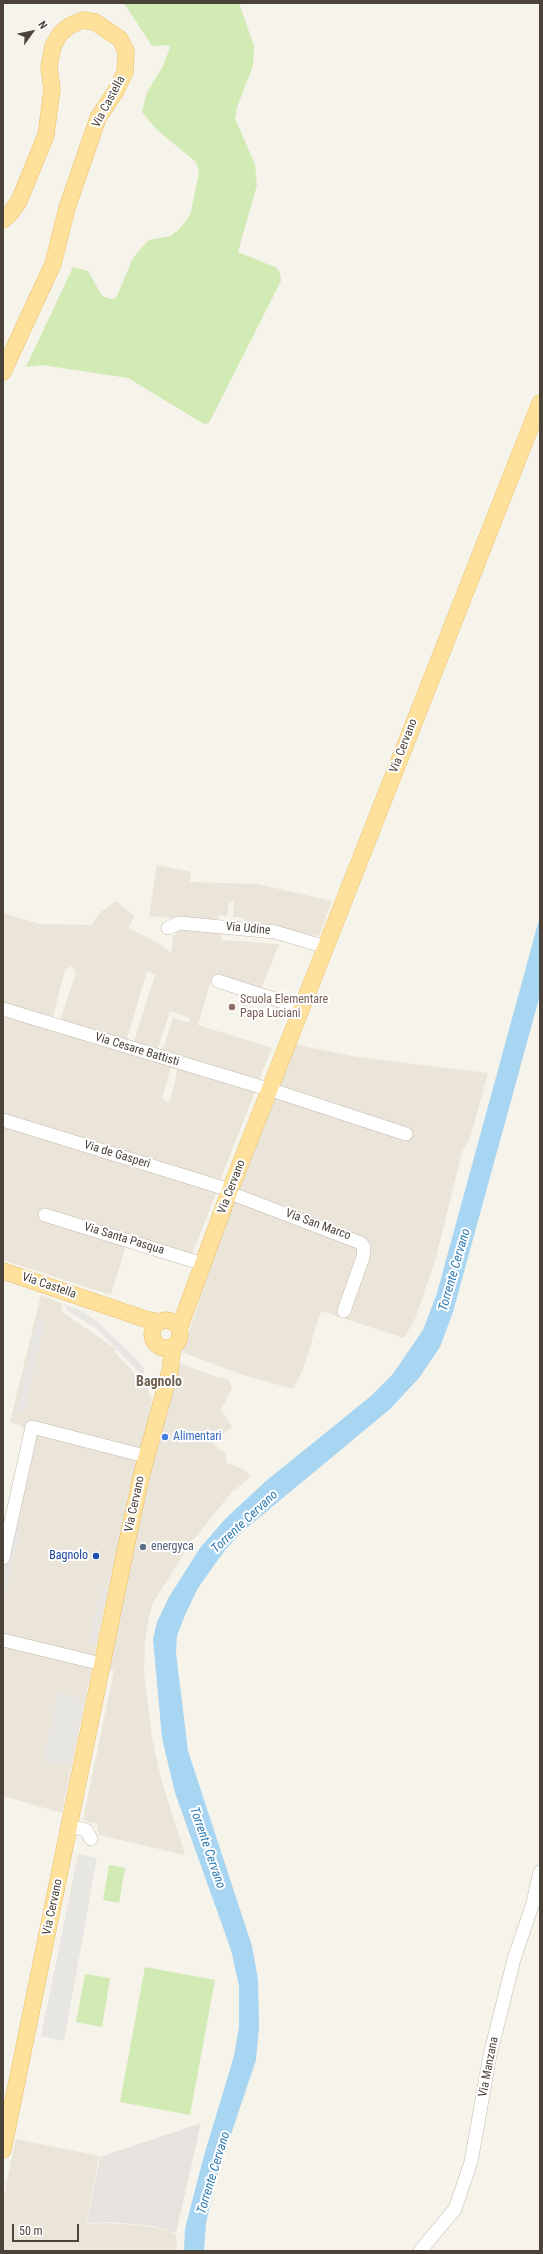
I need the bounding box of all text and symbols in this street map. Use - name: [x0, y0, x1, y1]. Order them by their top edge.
- north arrow: [12, 12, 52, 52]
- text: N: [35, 19, 50, 32]
- street label: Via Castella: [89, 74, 129, 130]
- street label: Via Cervano: [387, 717, 421, 775]
- street label: Via Udine: [225, 920, 271, 938]
- place label: Scuola Elementare Papa Luciani: [240, 993, 328, 1021]
- marker: Scuola Elementare Papa Luciani: [227, 1002, 237, 1012]
- street label: Via Cesare Battisti: [93, 1030, 181, 1070]
- street label: Via de Gasperi: [82, 1138, 152, 1172]
- street label: Via Cervano: [215, 1158, 249, 1216]
- street label: Via San Marco: [283, 1207, 353, 1243]
- street label: Via Santa Pasqua: [82, 1220, 166, 1258]
- water label: Torrente Cervano: [436, 1227, 474, 1313]
- street label: Via Castella: [20, 1270, 78, 1302]
- district label: Bagnolo: [136, 1374, 182, 1390]
- place label: Alimentari: [173, 1430, 222, 1444]
- marker: Alimentari: [160, 1432, 170, 1442]
- street label: Via Cervano: [122, 1475, 148, 1533]
- water label: Torrente Cervano: [209, 1487, 281, 1557]
- place label: energyca: [151, 1540, 194, 1554]
- marker: energyca: [138, 1542, 148, 1552]
- place label: Bagnolo: [49, 1549, 88, 1563]
- marker: Bagnolo: [91, 1551, 101, 1561]
- water label: Torrente Cervano: [186, 1805, 228, 1891]
- street label: Via Cervano: [40, 1878, 66, 1936]
- street label: Via Manzana: [476, 2036, 502, 2098]
- water label: Torrente Cervano: [194, 2130, 234, 2216]
- scale bar: [14, 2216, 81, 2242]
- text: 50 m: [19, 2224, 43, 2238]

